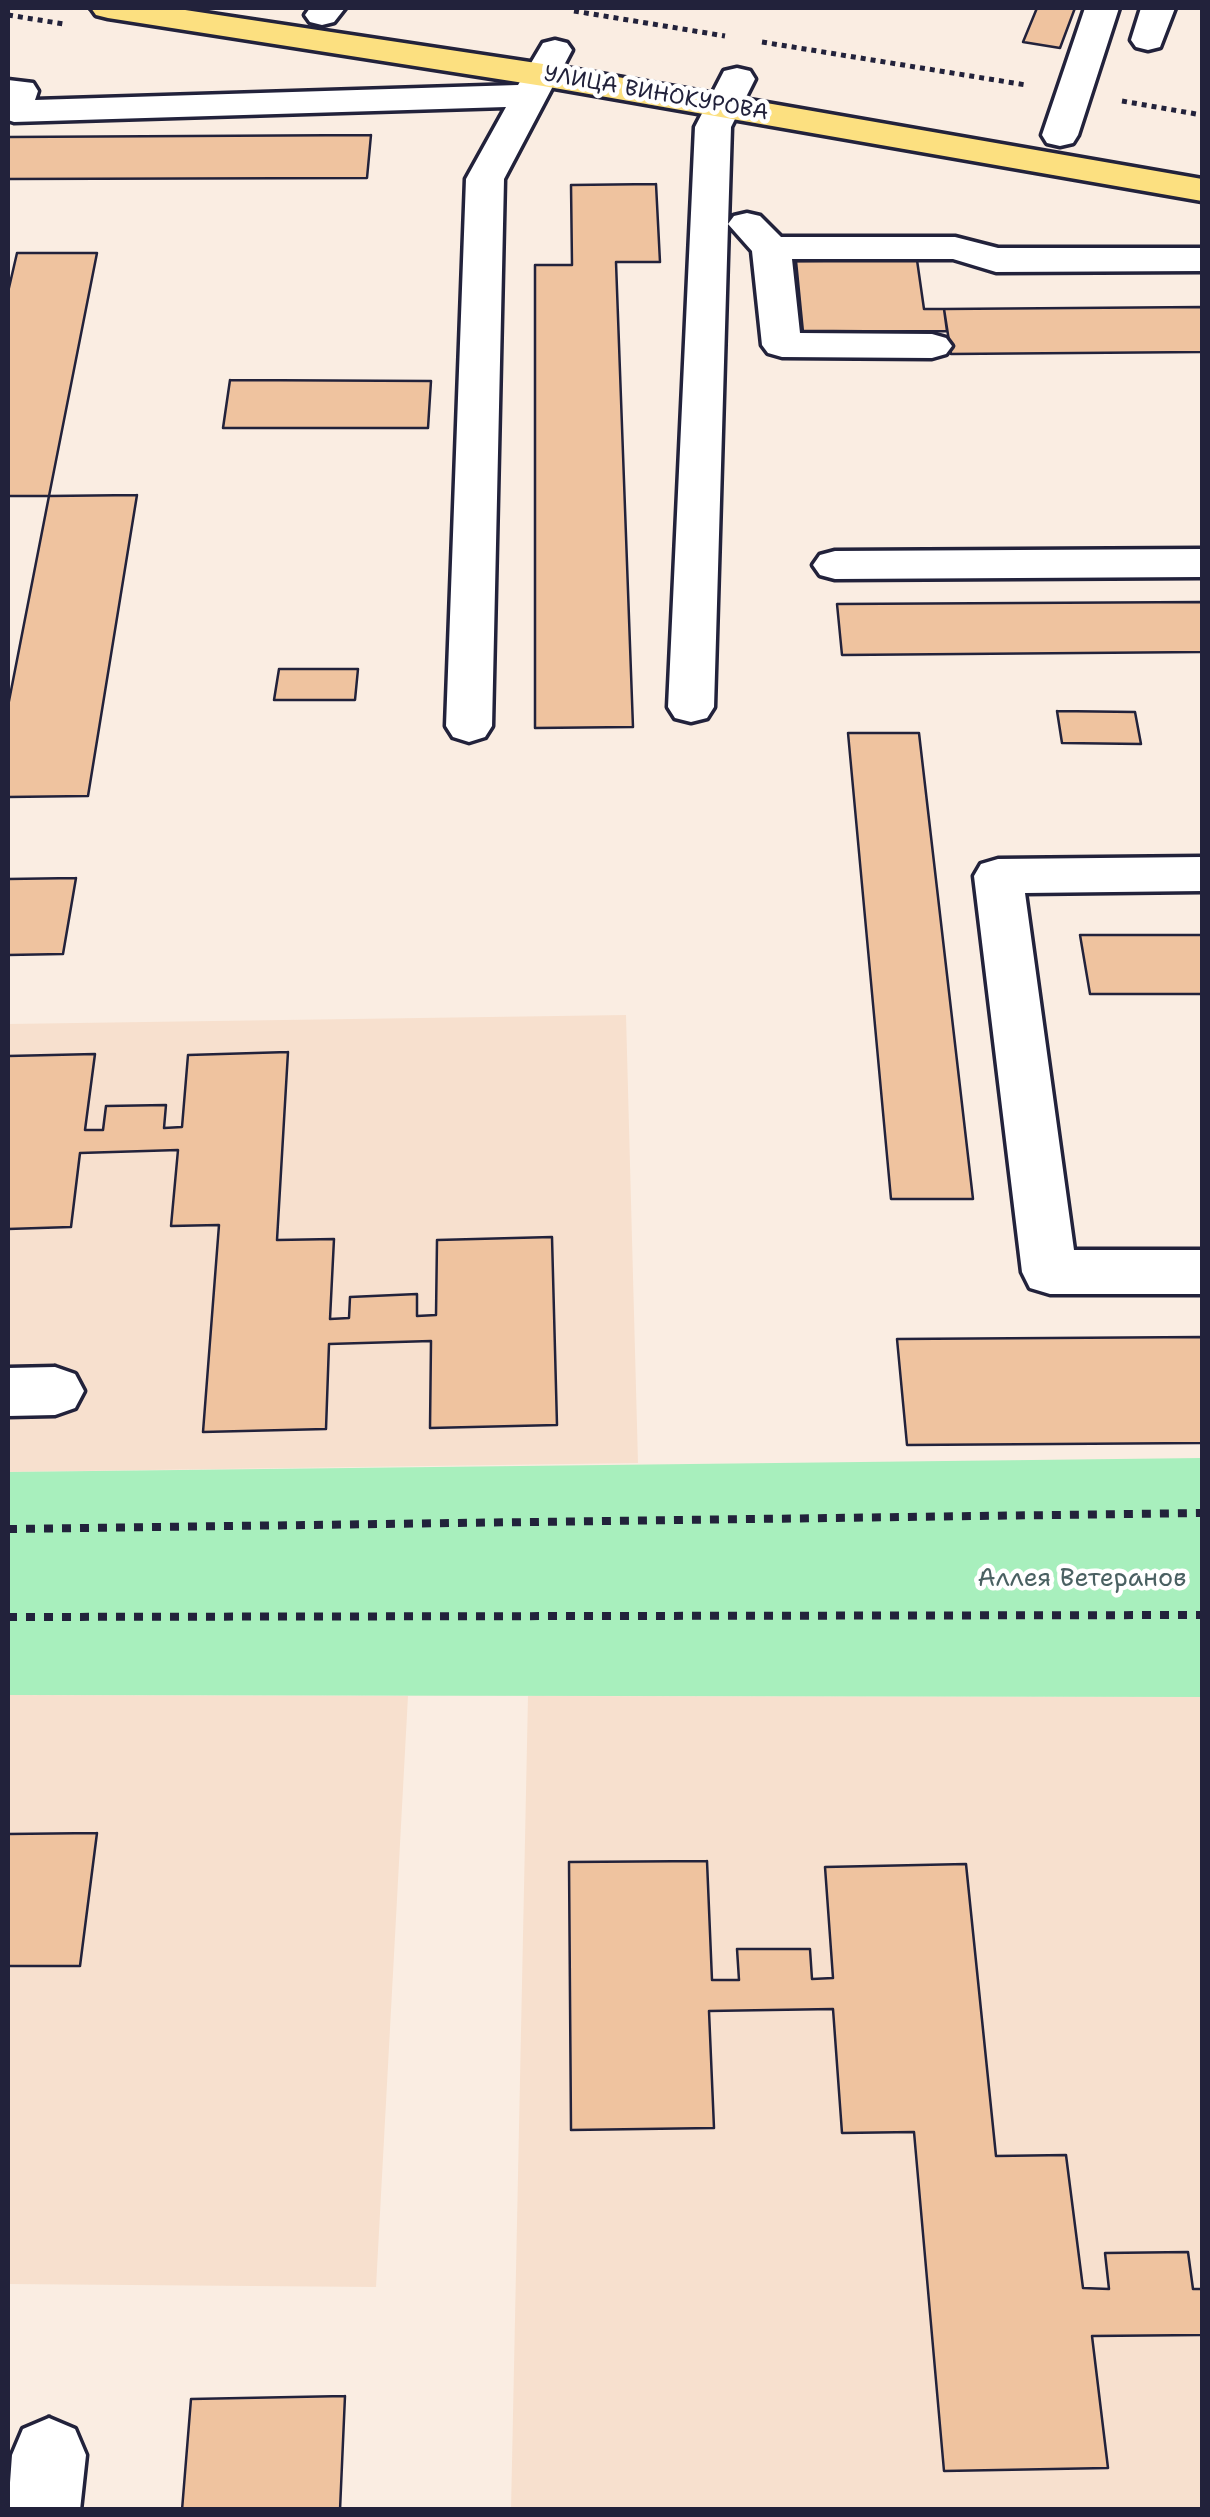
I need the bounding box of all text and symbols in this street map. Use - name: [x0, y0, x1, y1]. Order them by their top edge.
- street label: УЛИЦА ВИНОКУРОВА: [542, 61, 770, 127]
- park label: Аллея Ветеранов: [978, 1564, 1186, 1594]

